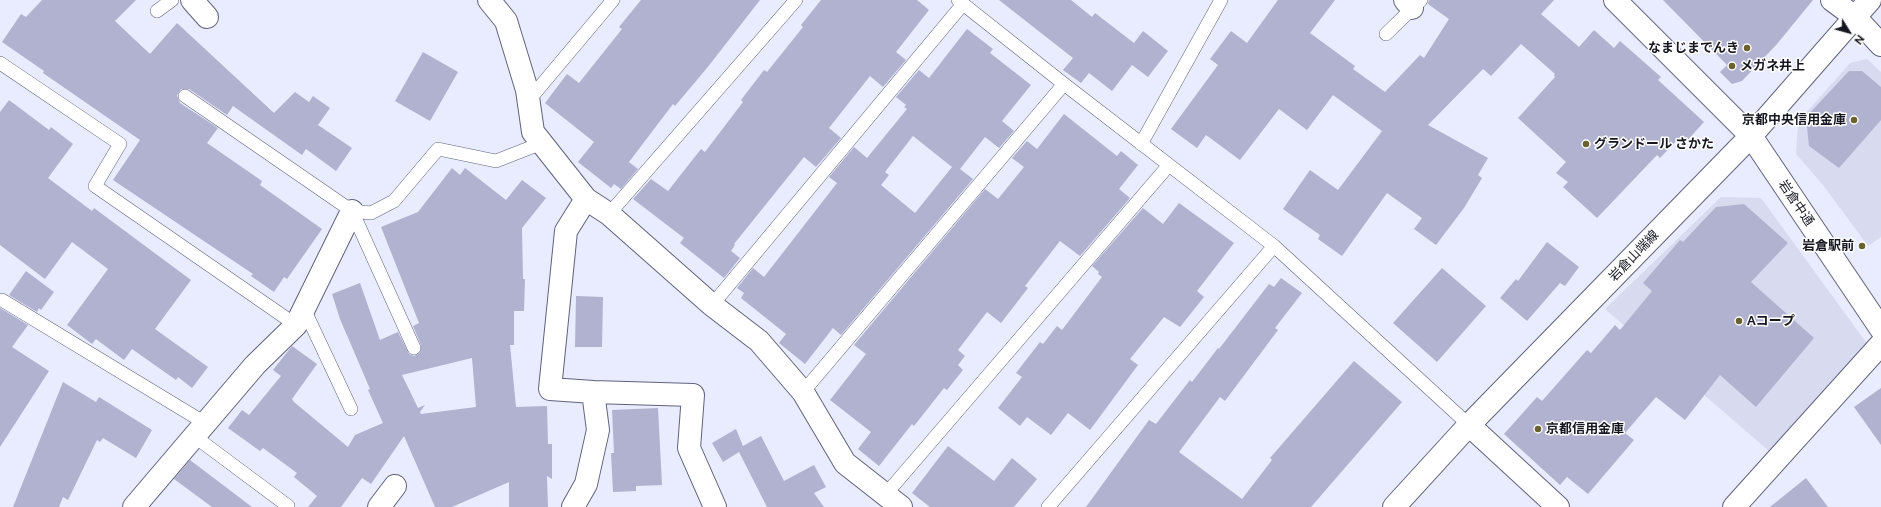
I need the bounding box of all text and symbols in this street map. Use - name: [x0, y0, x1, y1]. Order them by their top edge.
- north arrow: [1829, 12, 1869, 52]
- text: N: [1851, 32, 1867, 47]
- place label: なまじまでんき: [1648, 40, 1739, 56]
- marker: なまじまでんき: [1742, 43, 1752, 53]
- place label: メガネ井上: [1740, 58, 1805, 74]
- marker: メガネ井上: [1727, 61, 1737, 71]
- place label: 京都中央信用金庫: [1742, 112, 1846, 128]
- marker: 京都中央信用金庫: [1849, 115, 1859, 125]
- place label: グランドール さかた: [1594, 136, 1714, 152]
- marker: グランドール さかた: [1581, 139, 1591, 149]
- street label: 岩倉中通: [1775, 177, 1817, 229]
- street label: 岩倉山端線: [1606, 227, 1662, 285]
- place label: 岩倉駅前: [1802, 238, 1854, 254]
- marker: 岩倉駅前: [1857, 241, 1867, 251]
- place label: Aコープ: [1747, 313, 1795, 329]
- marker: Aコープ: [1734, 316, 1744, 326]
- place label: 京都信用金庫: [1546, 421, 1624, 437]
- marker: 京都信用金庫: [1533, 424, 1543, 434]

